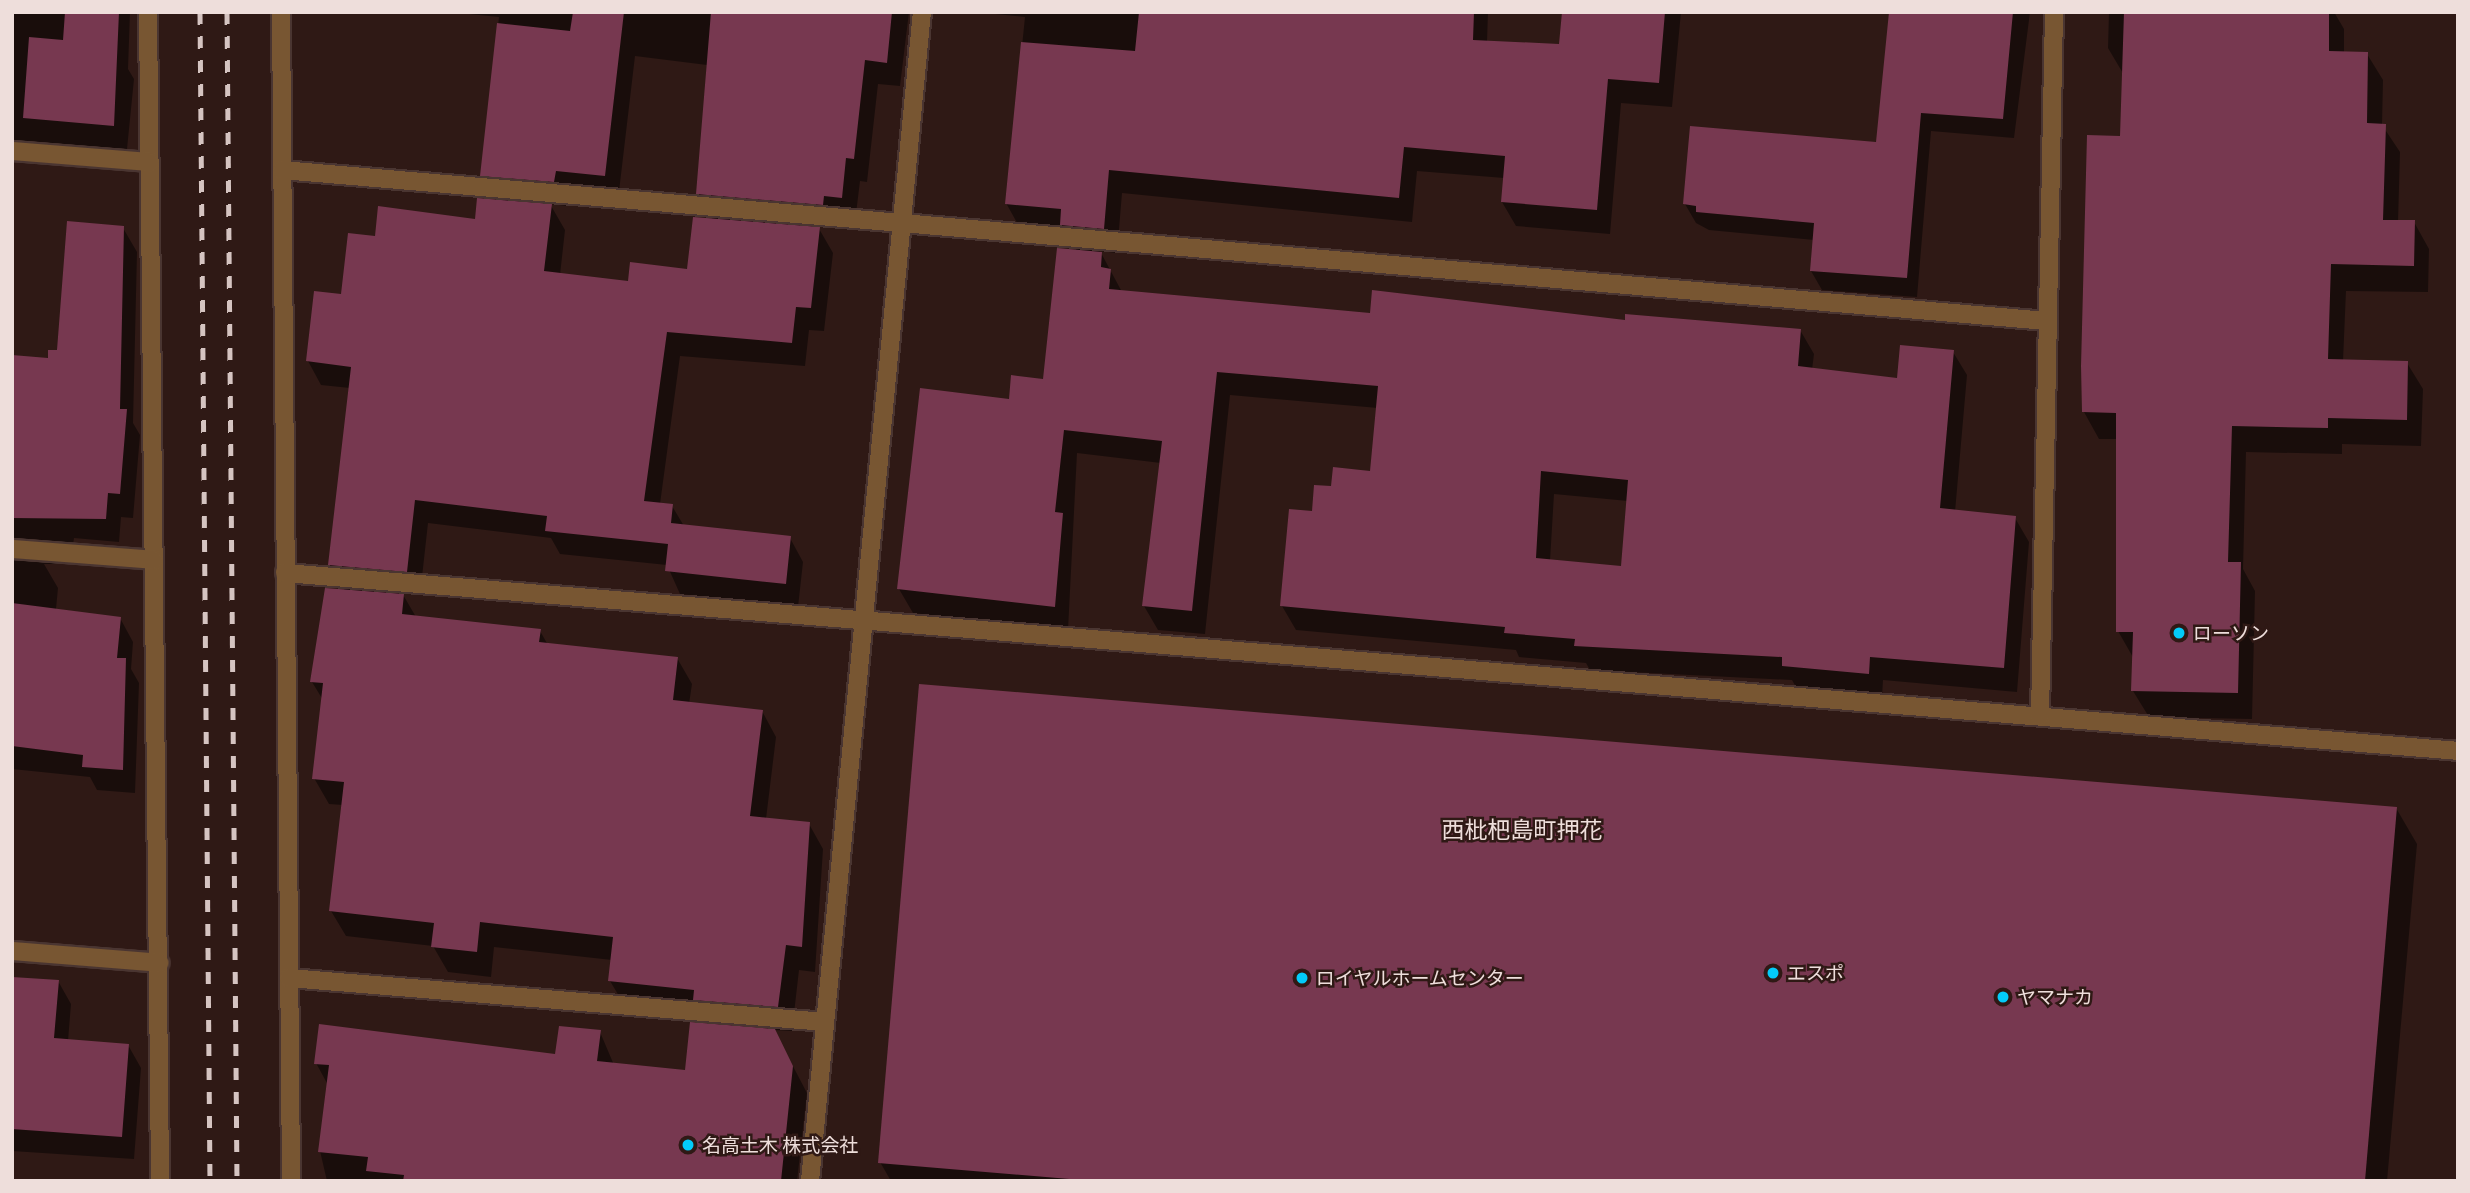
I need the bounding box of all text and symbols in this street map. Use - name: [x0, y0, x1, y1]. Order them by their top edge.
- place label: ローソン: [2193, 622, 2269, 644]
- marker: ローソン: [2171, 625, 2187, 641]
- district label: 西枇杷島町押花: [1442, 815, 1602, 843]
- place label: エスポ: [1787, 962, 1844, 984]
- marker: エスポ: [1765, 965, 1781, 981]
- place label: ロイヤルホームセンター: [1316, 967, 1525, 989]
- marker: ロイヤルホームセンター: [1294, 970, 1310, 986]
- place label: ヤマナカ: [2017, 986, 2093, 1008]
- marker: ヤマナカ: [1995, 989, 2011, 1005]
- place label: 名高土木 株式会社: [702, 1134, 858, 1156]
- marker: 名高土木 株式会社: [680, 1137, 696, 1153]

